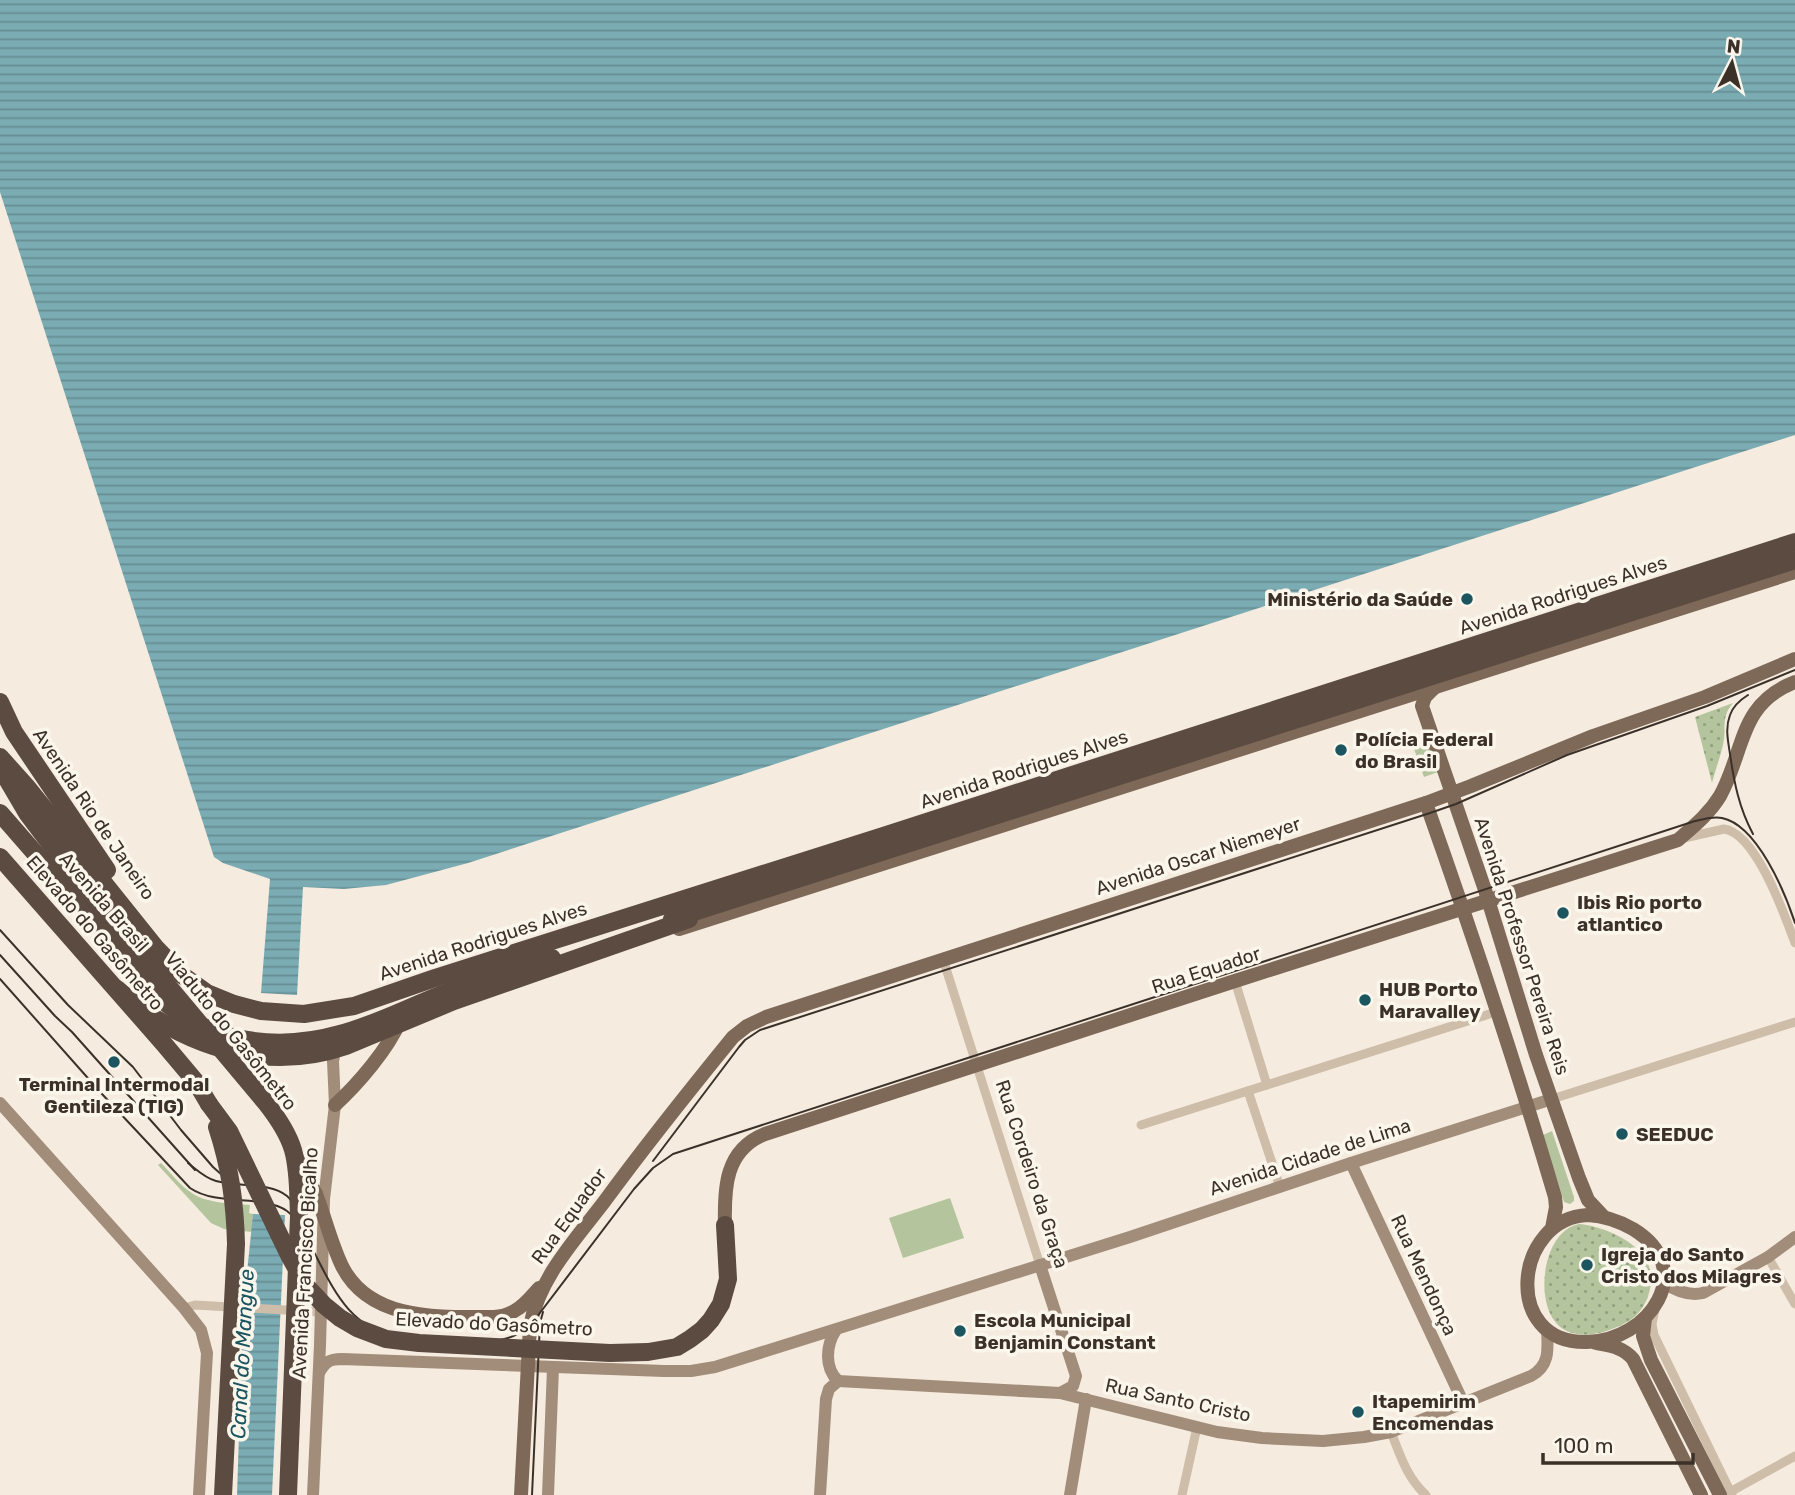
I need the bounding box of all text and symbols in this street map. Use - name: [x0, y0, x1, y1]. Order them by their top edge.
- north arrow: [1697, 28, 1767, 98]
- text: N: [1726, 34, 1742, 59]
- street label: Avenida Rodrigues Alves: [1456, 551, 1670, 639]
- place label: Ministério da Saúde: [1267, 588, 1453, 611]
- marker: Ministério da Saúde: [1459, 591, 1475, 607]
- street label: Avenida Rio de Janeiro: [28, 724, 160, 904]
- street label: Avenida Rodrigues Alves: [917, 725, 1131, 813]
- place label: Polícia Federal do Brasil: [1355, 728, 1493, 773]
- marker: Polícia Federal do Brasil: [1333, 742, 1349, 758]
- street label: Avenida Oscar Niemeyer: [1093, 812, 1304, 900]
- street label: Avenida Professor Pereira Reis: [1469, 814, 1575, 1078]
- street label: Avenida Brasil: [54, 847, 154, 957]
- street label: Elevado do Gasômetro: [21, 851, 169, 1015]
- place label: Ibis Rio porto atlantico: [1577, 891, 1702, 936]
- street label: Avenida Rodrigues Alves: [376, 897, 590, 985]
- marker: Ibis Rio porto atlantico: [1555, 905, 1571, 921]
- street label: Rua Equador: [1149, 941, 1264, 998]
- street label: Viaduto do Gasômetro: [160, 947, 302, 1115]
- place label: HUB Porto Maravalley: [1379, 978, 1481, 1023]
- marker: HUB Porto Maravalley: [1357, 992, 1373, 1008]
- marker: Terminal Intermodal Gentileza (TIG): [106, 1054, 122, 1070]
- place label: Terminal Intermodal Gentileza (TIG): [19, 1073, 209, 1118]
- street label: Rua Cordeiro da Graça: [991, 1077, 1073, 1271]
- street label: Avenida Cidade de Lima: [1206, 1114, 1414, 1200]
- place label: SEEDUC: [1636, 1123, 1714, 1146]
- marker: SEEDUC: [1614, 1126, 1630, 1142]
- street label: Avenida Francisco Bicalho: [287, 1147, 323, 1379]
- street label: Rua Equador: [526, 1163, 612, 1269]
- street label: Rua Mendonça: [1386, 1211, 1462, 1339]
- place label: Igreja do Santo Cristo dos Milagres: [1601, 1243, 1782, 1288]
- marker: Igreja do Santo Cristo dos Milagres: [1579, 1257, 1595, 1273]
- water label: Canal do Mangue: [225, 1268, 259, 1440]
- street label: Elevado do Gasômetro: [395, 1307, 593, 1341]
- place label: Escola Municipal Benjamin Constant: [974, 1309, 1156, 1354]
- marker: Escola Municipal Benjamin Constant: [952, 1323, 968, 1339]
- street label: Rua Santo Cristo: [1103, 1373, 1253, 1427]
- place label: Itapemirim Encomendas: [1372, 1390, 1494, 1435]
- marker: Itapemirim Encomendas: [1350, 1404, 1366, 1420]
- scale bar: [1543, 1422, 1694, 1466]
- text: 100 m: [1554, 1433, 1613, 1458]

